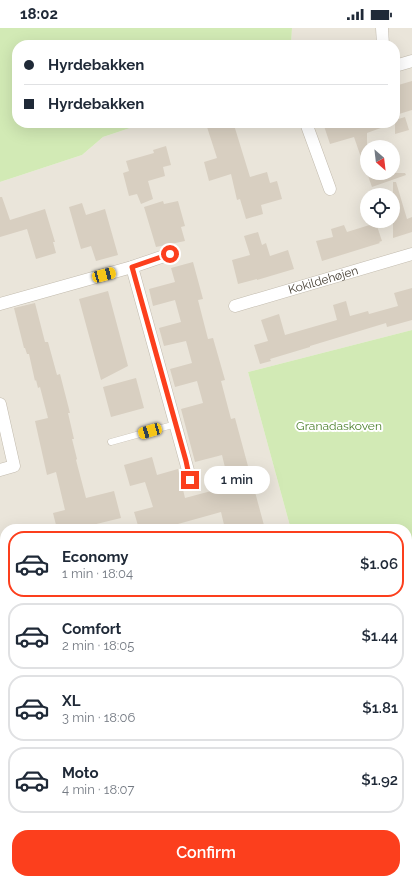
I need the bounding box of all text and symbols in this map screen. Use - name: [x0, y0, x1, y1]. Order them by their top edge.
- text: 18:02: [20, 5, 58, 23]
- text: Hyrdebakken: [48, 56, 144, 74]
- text: Hyrdebakken: [48, 95, 144, 113]
- north arrow: [360, 140, 400, 180]
- map controls: [360, 140, 400, 228]
- button: locate: [360, 188, 400, 228]
- route start: [161, 245, 179, 263]
- street label: Kokildehøjen: [287, 263, 360, 297]
- car: [91, 266, 117, 284]
- park label: Granadaskoven: [296, 419, 382, 433]
- car: [137, 422, 163, 440]
- callout: 1 min: [204, 466, 270, 494]
- route end: [181, 471, 199, 489]
- text: 1 min: [221, 472, 253, 487]
- icon: car: [14, 546, 50, 582]
- text: Economy: [62, 548, 129, 566]
- text: $1.06: [360, 555, 398, 573]
- text: 1 min · 18:04: [62, 566, 133, 581]
- icon: car: [14, 618, 50, 654]
- text: Comfort: [62, 620, 121, 638]
- text: $1.44: [361, 627, 398, 645]
- text: 2 min · 18:05: [62, 638, 134, 653]
- icon: car: [14, 690, 50, 726]
- text: XL: [62, 692, 80, 710]
- text: $1.81: [362, 699, 398, 717]
- text: 3 min · 18:06: [62, 710, 135, 725]
- icon: car: [14, 762, 50, 798]
- text: Moto: [62, 764, 99, 782]
- text: $1.92: [361, 771, 398, 789]
- text: 4 min · 18:07: [62, 782, 134, 797]
- button: Confirm: [12, 830, 400, 876]

